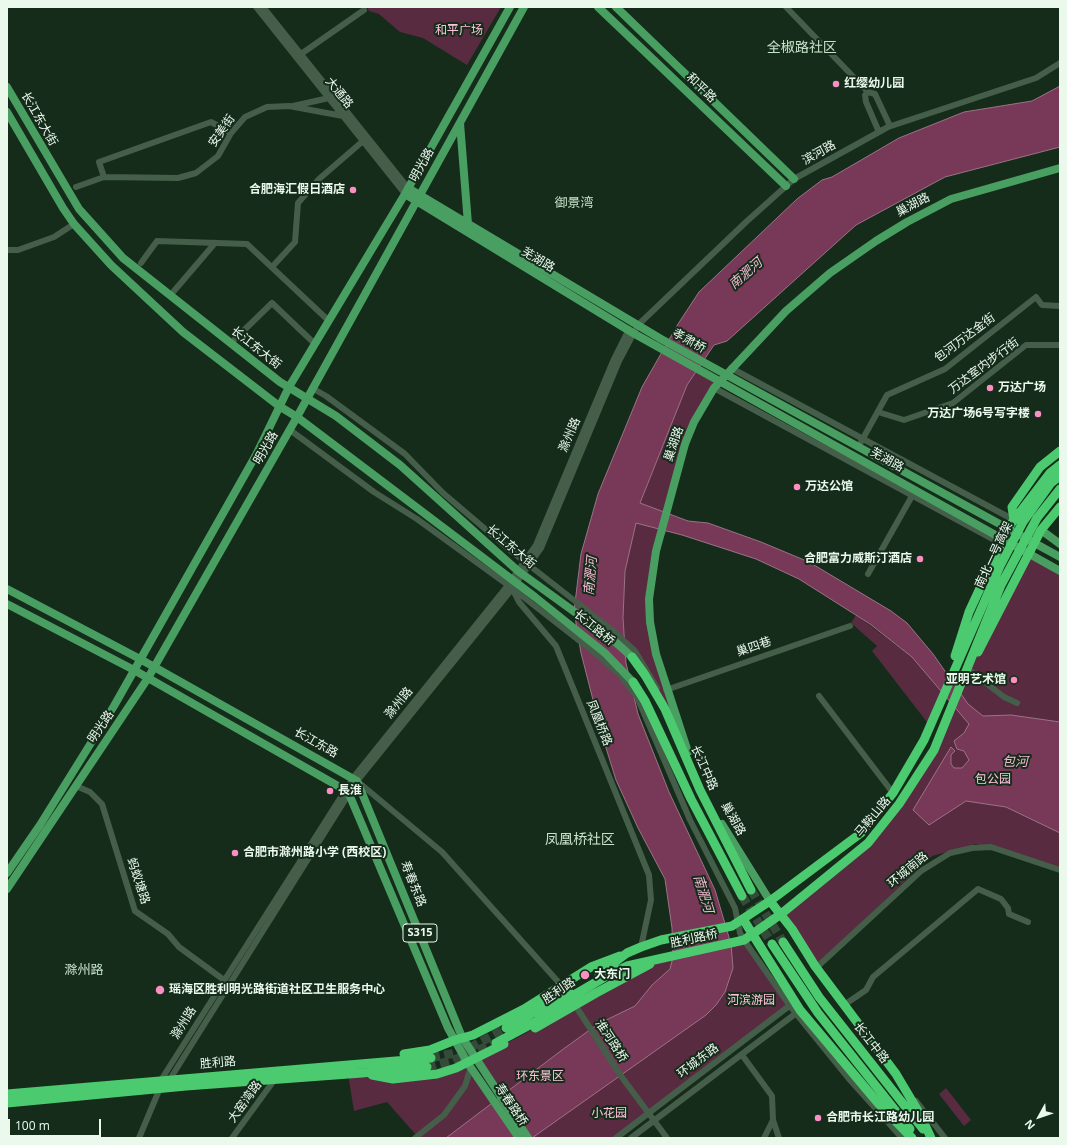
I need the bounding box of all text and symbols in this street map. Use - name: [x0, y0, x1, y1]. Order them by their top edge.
- park label: 和平广场: [435, 24, 483, 38]
- district label: 全椒路社区: [767, 40, 837, 56]
- street label: 和平路: [683, 70, 719, 106]
- street label: 大通路: [322, 74, 356, 112]
- place label: 红缨幼儿园: [844, 77, 904, 91]
- marker: 红缨幼儿园: [831, 79, 841, 89]
- street label: 长江东大街: [18, 89, 60, 149]
- street label: 安美街: [206, 112, 238, 150]
- street label: 滨河路: [800, 138, 838, 168]
- street label: 明光路: [407, 146, 437, 184]
- place label: 合肥海汇假日酒店: [249, 183, 345, 197]
- marker: 合肥海汇假日酒店: [348, 185, 358, 195]
- street label: 巢湖路: [894, 190, 932, 220]
- district label: 御景湾: [555, 195, 593, 211]
- street label: 芜湖路: [519, 245, 557, 275]
- water label: 南淝河: [726, 255, 766, 293]
- street label: 包河万达金街: [932, 311, 998, 365]
- street label: 长江东大街: [228, 324, 284, 372]
- street label: 孝肃桥: [670, 326, 708, 356]
- street label: 万达室内步行街: [946, 335, 1022, 397]
- place label: 万达广场: [998, 381, 1046, 395]
- marker: 万达广场: [985, 383, 995, 393]
- place label: 万达广场6号写字楼: [927, 407, 1030, 421]
- marker: 万达广场6号写字楼: [1033, 409, 1043, 419]
- street label: 滁州路: [556, 416, 584, 454]
- street label: 巢湖路: [661, 425, 687, 463]
- street label: 明光路: [251, 429, 281, 467]
- street label: 芜湖路: [868, 445, 906, 475]
- place label: 万达公馆: [805, 480, 853, 494]
- marker: 万达公馆: [792, 482, 802, 492]
- street label: 南北一号高架: [972, 519, 1016, 591]
- street label: 长江东大街: [483, 522, 539, 572]
- place label: 合肥富力威斯汀酒店: [804, 552, 912, 566]
- marker: 合肥富力威斯汀酒店: [915, 554, 925, 564]
- water label: 南淝河: [582, 556, 600, 596]
- street label: 长江路桥: [571, 607, 617, 649]
- street label: 巢四巷: [735, 634, 773, 660]
- place label: 亚明艺术馆: [946, 673, 1006, 687]
- marker: 亚明艺术馆: [1009, 675, 1019, 685]
- street label: 滁州路: [382, 684, 416, 722]
- street label: 凤凰桥路: [583, 698, 615, 748]
- street label: 明光路: [85, 708, 117, 746]
- street label: 长江东路: [292, 725, 340, 761]
- street label: 长江中路: [688, 743, 720, 793]
- water label: 包河: [1002, 754, 1028, 770]
- park label: 包公园: [975, 773, 1011, 787]
- place label: 長淮: [338, 784, 362, 798]
- marker: 長淮: [325, 786, 335, 796]
- street label: 马鞍山路: [852, 794, 894, 840]
- street label: 巢湖路: [718, 800, 748, 838]
- district label: 凤凰桥社区: [545, 832, 615, 848]
- place label: 合肥市滁州路小学 (西校区): [243, 846, 386, 860]
- marker: 合肥市滁州路小学 (西校区): [230, 848, 240, 858]
- street label: 环城南路: [885, 849, 931, 891]
- street label: 蚂蚁塘路: [124, 856, 152, 906]
- street label: 寿春东路: [397, 859, 429, 909]
- water label: 南淝河: [690, 873, 716, 915]
- road number: S315: [403, 924, 437, 942]
- street label: 胜利路桥: [669, 927, 719, 951]
- district label: 滁州路: [65, 962, 103, 978]
- place label: 大东门: [594, 968, 630, 982]
- marker: 大东门: [579, 969, 591, 981]
- street label: 胜利路: [540, 975, 578, 1007]
- place label: 瑶海区胜利明光路街道社区卫生服务中心: [169, 983, 385, 997]
- marker: 瑶海区胜利明光路街道社区卫生服务中心: [154, 984, 166, 996]
- park label: 河滨游园: [727, 994, 775, 1008]
- street label: 滁州路: [168, 1004, 200, 1042]
- street label: 淮河路桥: [592, 1017, 630, 1065]
- street label: 长江中路: [851, 1020, 891, 1066]
- street label: 环城东路: [674, 1041, 722, 1081]
- street label: 胜利路: [199, 1054, 237, 1072]
- park label: 环东景区: [516, 1070, 564, 1084]
- street label: 大窑湾路: [225, 1078, 265, 1126]
- street label: 寿春路桥: [492, 1081, 530, 1129]
- north arrow: [1019, 1097, 1059, 1137]
- park label: 小花园: [591, 1107, 627, 1121]
- scale bar: [10, 1111, 103, 1137]
- place label: 合肥市长江路幼儿园: [826, 1111, 934, 1125]
- marker: 合肥市长江路幼儿园: [813, 1113, 823, 1123]
- text: 100 m: [15, 1117, 50, 1134]
- text: N: [1021, 1117, 1038, 1133]

